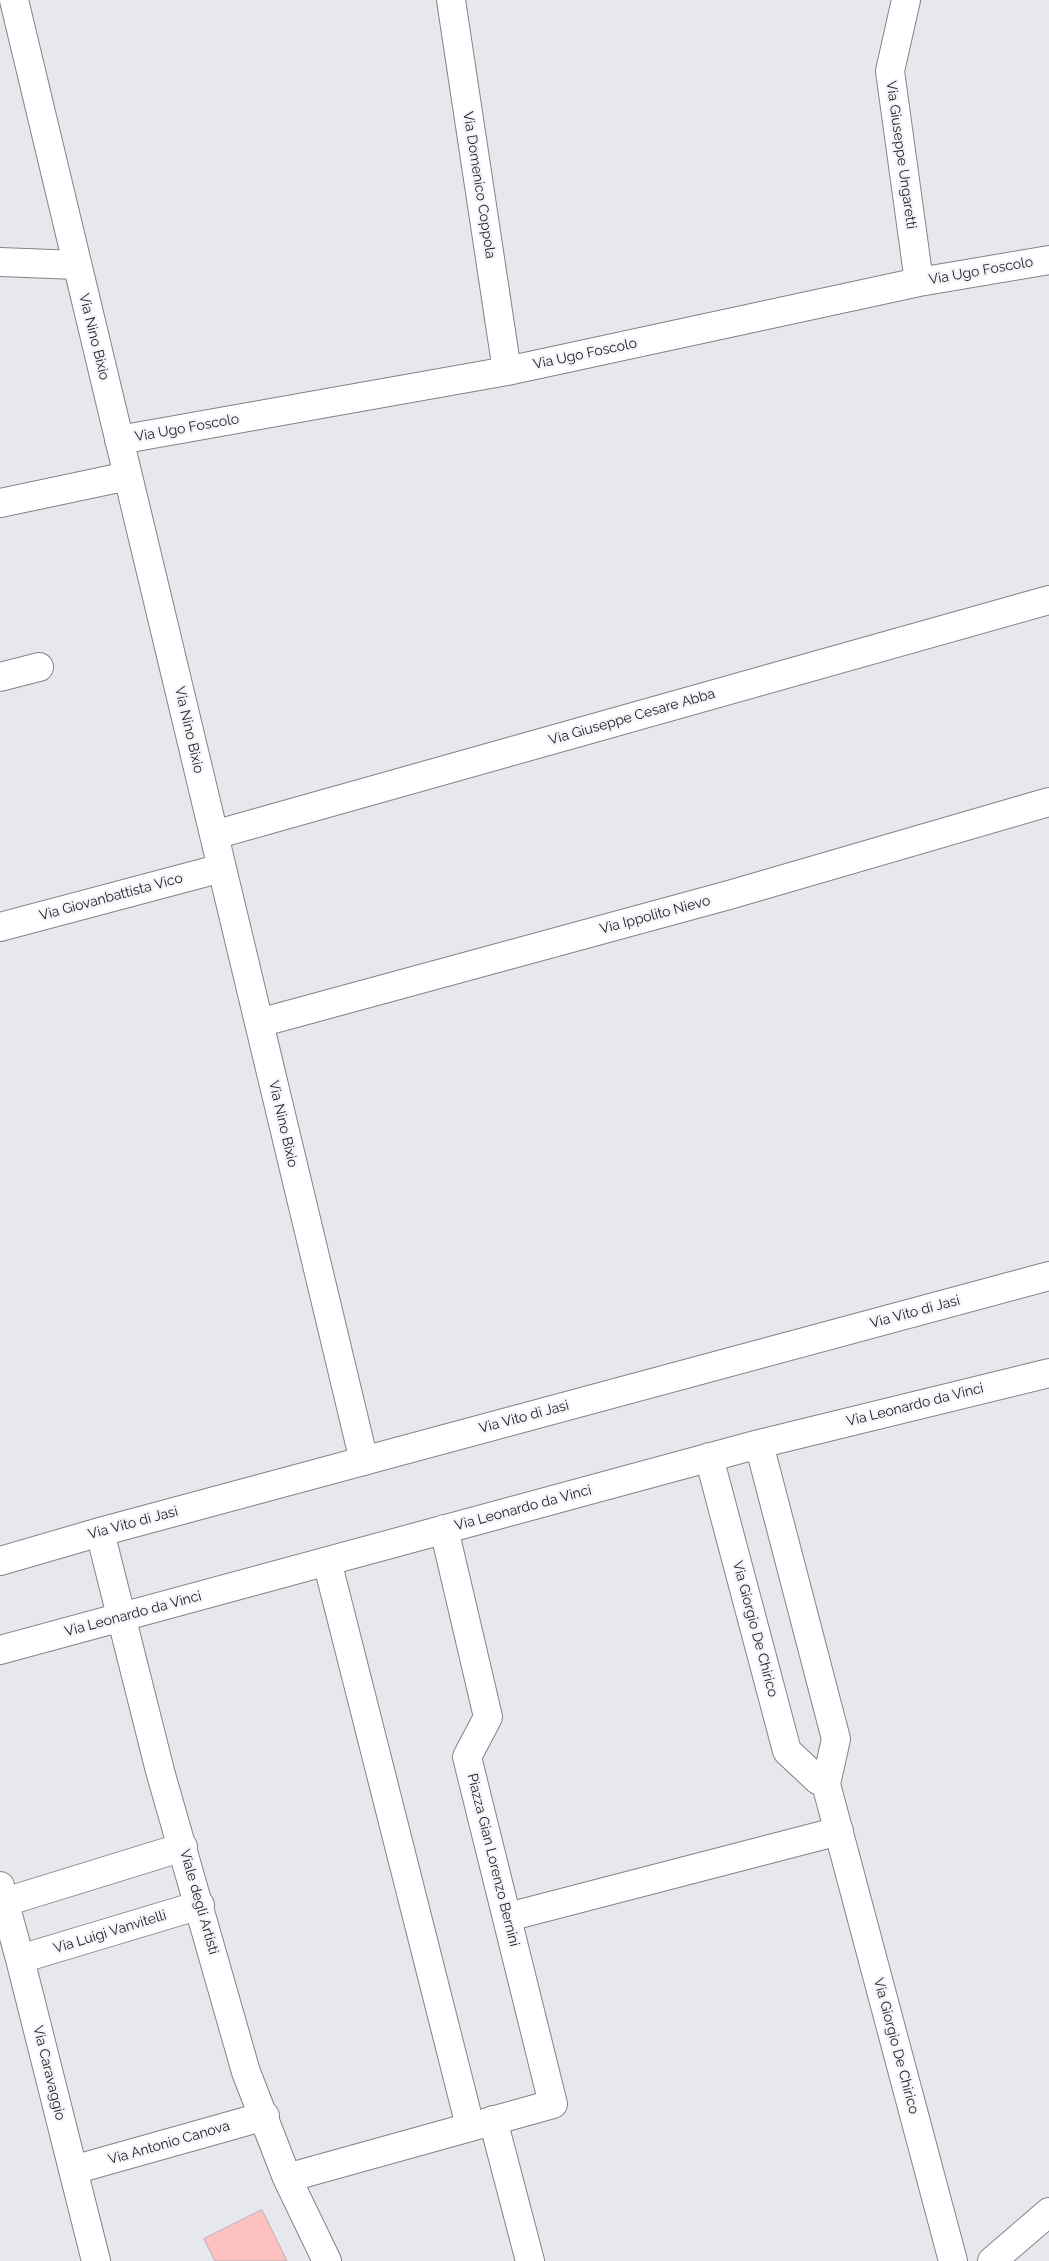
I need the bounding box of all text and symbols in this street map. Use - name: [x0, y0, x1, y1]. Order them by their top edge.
- street label: Via Giuseppe Ungaretti: [882, 80, 920, 230]
- street label: Via Domenico Coppola: [459, 110, 499, 260]
- street label: Via Ugo Foscolo: [927, 254, 1035, 288]
- street label: Via Nino Bixio: [75, 292, 113, 382]
- street label: Via Ugo Foscolo: [532, 335, 638, 373]
- street label: Via Ugo Foscolo: [133, 411, 241, 445]
- street label: Via Nino Bixio: [171, 685, 207, 775]
- street label: Via Giuseppe Cesare Abba: [547, 685, 717, 749]
- street label: Via Giovanbattista Vico: [37, 870, 185, 924]
- street label: Via Ippolito Nievo: [598, 892, 712, 938]
- street label: Via Nino Bixio: [265, 1079, 301, 1169]
- street label: Via Vito di Jasi: [868, 1292, 962, 1332]
- street label: Via Leonardo da Vinci: [845, 1380, 985, 1430]
- street label: Via Vito di Jasi: [477, 1397, 571, 1437]
- street label: Via Leonardo da Vinci: [453, 1482, 593, 1534]
- street label: Via Vito di Jasi: [86, 1503, 180, 1543]
- street label: Via Giorgio De Chirico: [729, 1559, 781, 1699]
- street label: Via Leonardo da Vinci: [63, 1588, 203, 1640]
- street label: Piazza Gian Lorenzo Bernini: [463, 1772, 523, 1948]
- street label: Viale degli Artisti: [176, 1848, 222, 1956]
- street label: Via Luigi Vanvitelli: [52, 1907, 168, 1957]
- street label: Via Giorgio De Chirico: [870, 1976, 922, 2116]
- street label: Via Caravaggio: [29, 2024, 69, 2122]
- street label: Via Antonio Canova: [106, 2118, 232, 2168]

